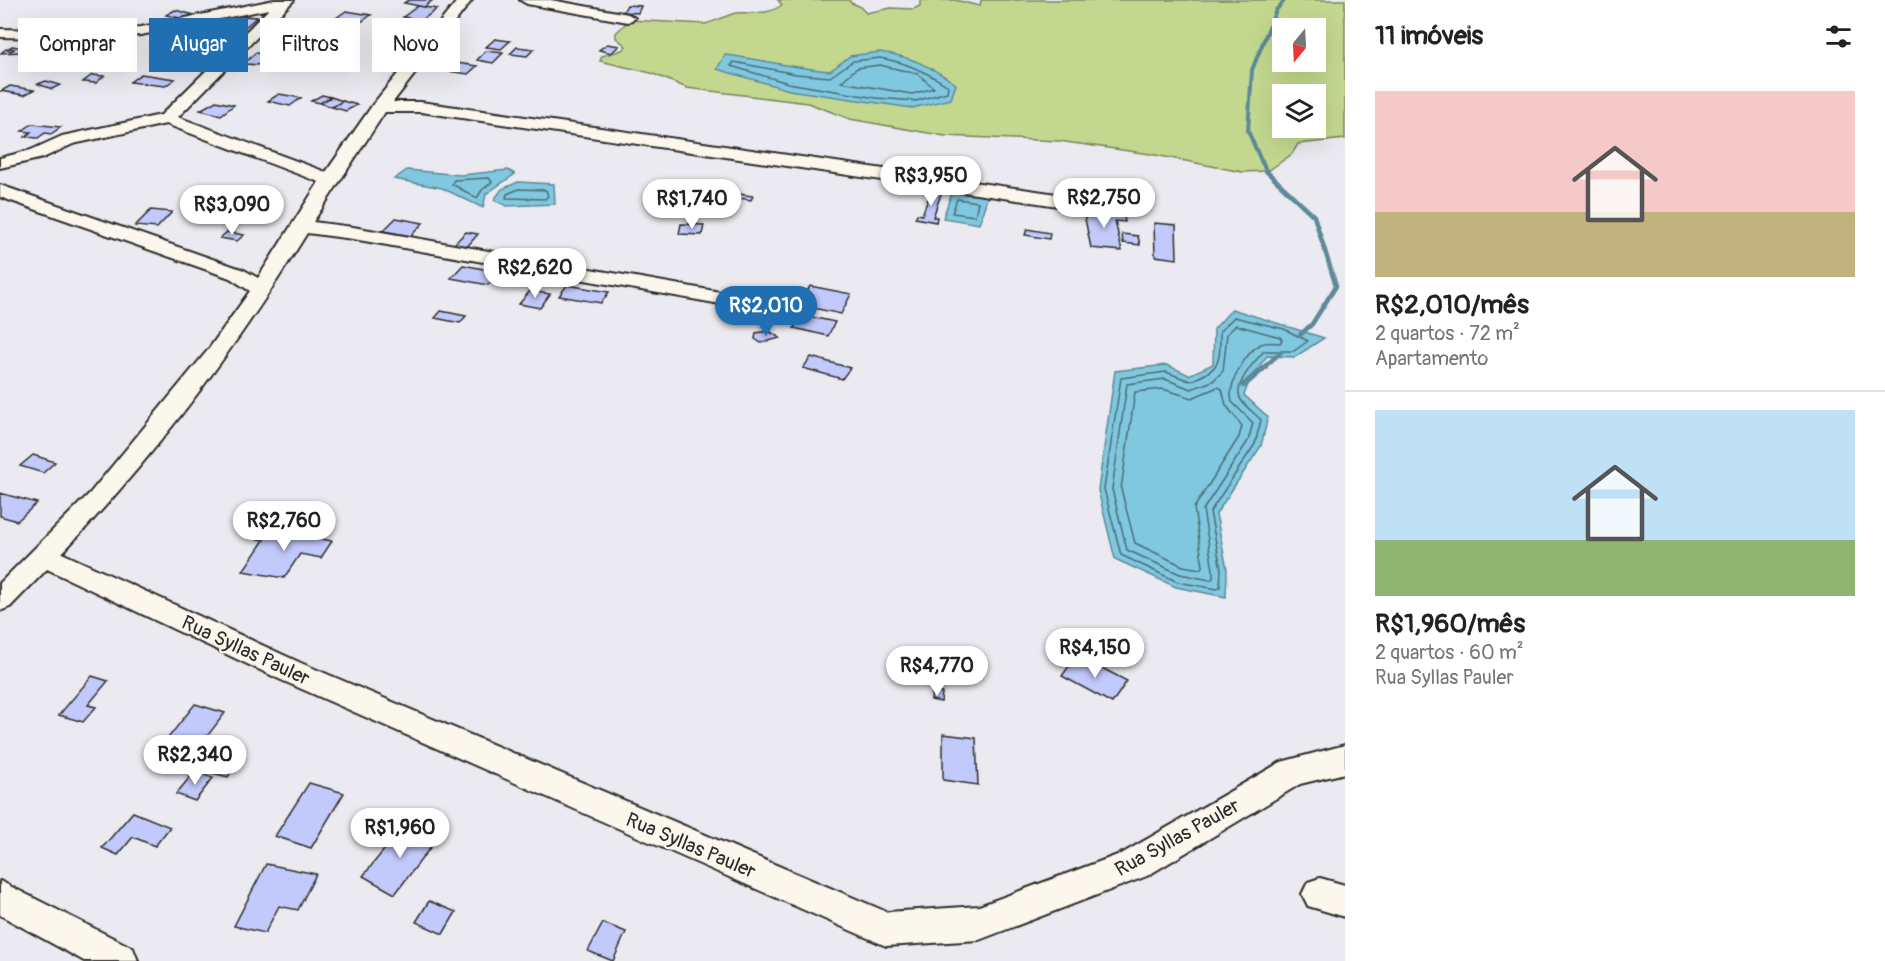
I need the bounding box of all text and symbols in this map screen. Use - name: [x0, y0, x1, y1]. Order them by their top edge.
- chip: Comprar: [18, 18, 137, 72]
- chip: Alugar: [149, 18, 248, 72]
- chip: Filtros: [260, 18, 360, 72]
- chip: Novo: [372, 18, 460, 72]
- north arrow: [1272, 18, 1326, 72]
- map controls: [1272, 18, 1326, 138]
- text: 11 imóveis: [1375, 20, 1483, 52]
- icon: filters: [1822, 20, 1855, 53]
- button: layers: [1272, 84, 1326, 138]
- icon: home: [1561, 130, 1669, 238]
- pin: R$3,950: [876, 156, 986, 207]
- text: R$3,950: [894, 163, 968, 188]
- pin: R$2,750: [1049, 178, 1159, 229]
- pin: R$1,740: [637, 179, 747, 230]
- pin: R$3,090: [177, 185, 287, 236]
- text: R$2,750: [1067, 185, 1141, 210]
- text: R$1,740: [656, 186, 728, 211]
- text: R$3,090: [194, 192, 270, 217]
- pin: R$2,620: [480, 248, 590, 299]
- text: R$2,620: [497, 255, 573, 280]
- pin: R$2,010: [711, 286, 821, 337]
- text: R$2,010/mês: [1375, 289, 1529, 321]
- text: R$2,010: [729, 293, 803, 318]
- text: 2 quartos · 72 m²: [1375, 321, 1520, 346]
- text: Apartamento: [1375, 346, 1488, 371]
- icon: home: [1561, 449, 1669, 557]
- pin: R$2,760: [229, 501, 339, 552]
- text: R$2,760: [247, 508, 321, 533]
- text: R$1,960/mês: [1375, 608, 1525, 640]
- street label: Rua Syllas Pauler: [178, 610, 314, 691]
- pin: R$4,150: [1040, 628, 1150, 679]
- text: R$4,150: [1059, 635, 1131, 660]
- text: 2 quartos · 60 m²: [1375, 640, 1524, 665]
- pin: R$4,770: [882, 646, 992, 697]
- text: R$4,770: [900, 653, 974, 678]
- text: Rua Syllas Pauler: [1375, 665, 1514, 690]
- pin: R$2,340: [140, 735, 250, 786]
- text: R$2,340: [157, 742, 233, 767]
- street label: Rua Syllas Pauler: [1111, 793, 1244, 882]
- street label: Rua Syllas Pauler: [622, 807, 759, 884]
- pin: R$1,960: [345, 808, 455, 859]
- text: R$1,960: [365, 815, 435, 840]

